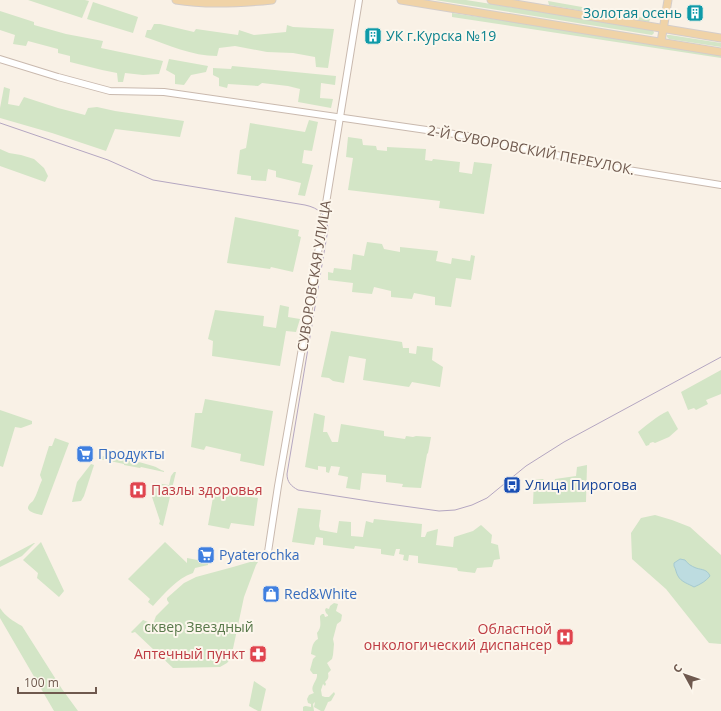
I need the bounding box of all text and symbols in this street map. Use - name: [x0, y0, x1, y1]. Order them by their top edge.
- place label: Золотая осень: [583, 3, 682, 22]
- building icon: Золотая осень: [685, 3, 705, 23]
- building icon: УК г.Курска №19: [363, 26, 383, 46]
- place label: УК г.Курска №19: [386, 26, 496, 45]
- street label: 2-Й СУВОРОВСКИЙ ПЕРЕУЛОК.: [426, 120, 636, 179]
- street label: СУВОРОВСКАЯ УЛИЦА: [292, 199, 335, 353]
- supermarket icon: Продукты: [75, 444, 95, 464]
- place label: Продукты: [98, 444, 165, 463]
- bus stop icon: Улица Пирогова: [502, 475, 522, 495]
- place label: Улица Пирогова: [525, 475, 637, 494]
- hospital icon: Пазлы здоровья: [128, 480, 148, 500]
- place label: Пазлы здоровья: [151, 480, 262, 499]
- supermarket icon: Pyaterochka: [196, 545, 216, 565]
- place label: Pyaterochka: [219, 545, 300, 564]
- shop icon: Red&White: [261, 584, 281, 604]
- place label: Red&White: [284, 584, 357, 603]
- park label: сквер Звездный: [144, 617, 254, 636]
- place label: Областной онкологический диспансер: [364, 619, 552, 654]
- hospital icon: Областной онкологический диспансер: [555, 627, 575, 647]
- place label: Аптечный пункт: [134, 644, 245, 663]
- pharmacy icon: Аптечный пункт: [248, 644, 268, 664]
- north arrow: [665, 655, 705, 695]
- text: С: [669, 661, 685, 676]
- scale bar: [18, 669, 96, 695]
- text: 100 m: [24, 674, 59, 691]

